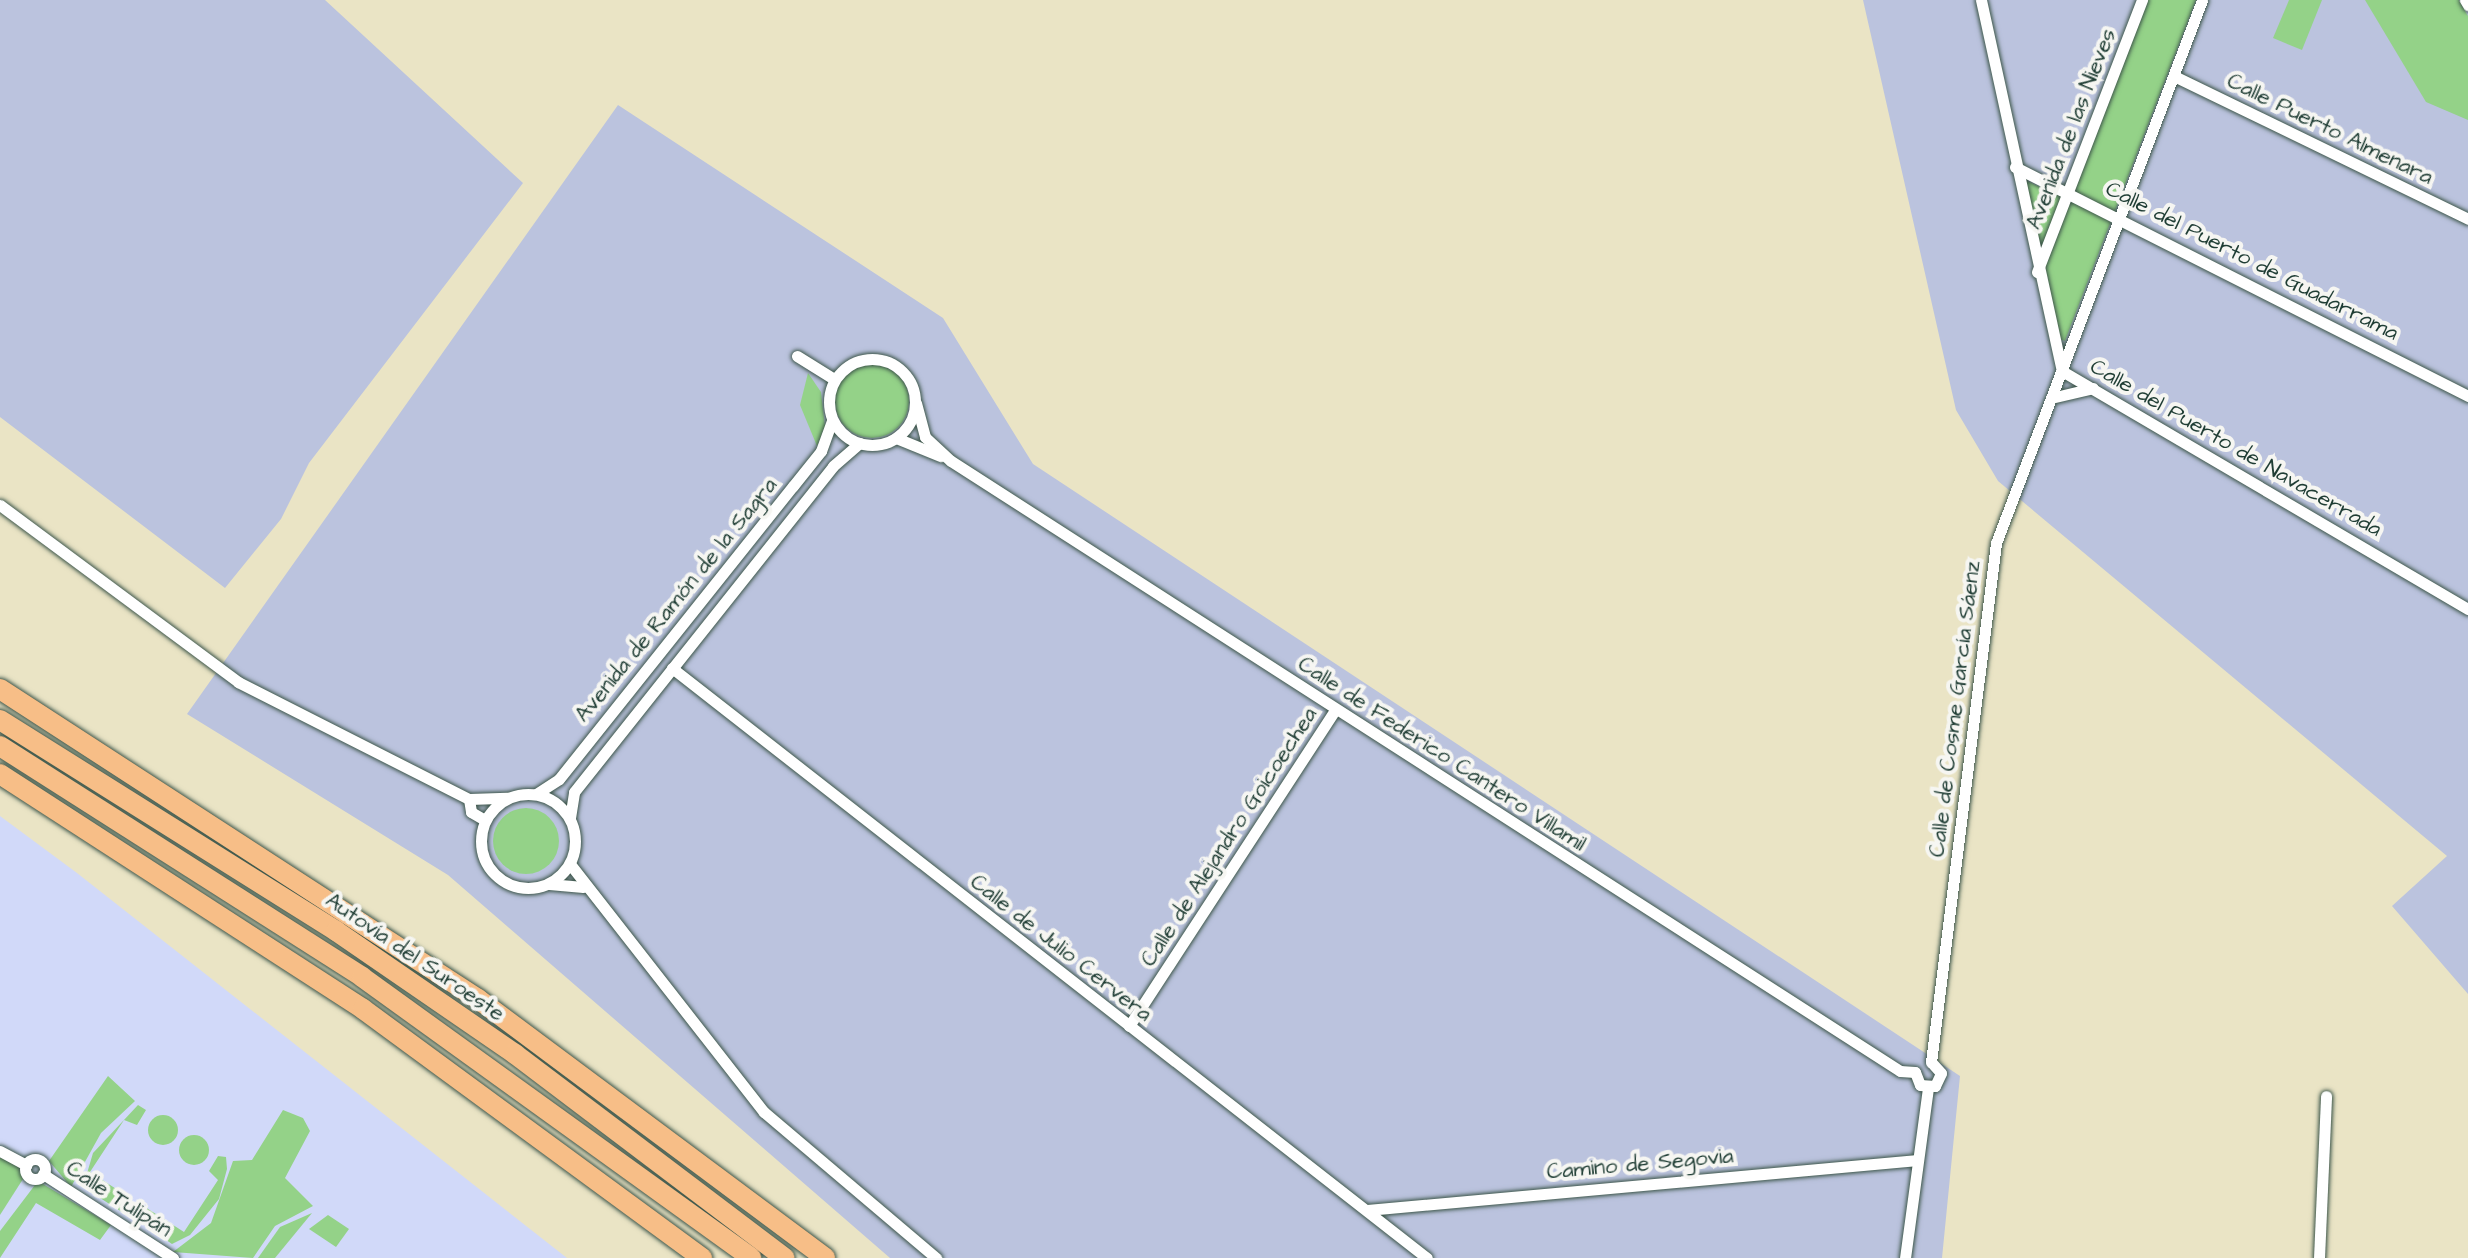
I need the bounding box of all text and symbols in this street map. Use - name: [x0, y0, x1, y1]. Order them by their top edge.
- street label: Avenida de las Nieves: [2021, 25, 2121, 233]
- street label: Calle Puerto Almenara: [2223, 68, 2437, 190]
- street label: Calle del Puerto de Guadarrama: [2101, 175, 2403, 347]
- street label: Calle del Puerto de Navacerrada: [2085, 353, 2387, 543]
- street label: Avenida de Ramón de la Sagra: [569, 473, 783, 727]
- street label: Calle de Cosme García Sáenz: [1924, 559, 1986, 859]
- street label: Calle de Federico Cantero Villamil: [1293, 651, 1591, 857]
- street label: Calle de Alejandro Goicoechea: [1135, 703, 1323, 971]
- street label: Calle de Julio Cervera: [965, 869, 1157, 1027]
- street label: Autovía del Suroeste: [320, 887, 510, 1027]
- street label: Camino de Segovia: [1546, 1143, 1734, 1185]
- street label: Calle Tulipán: [61, 1155, 177, 1243]

